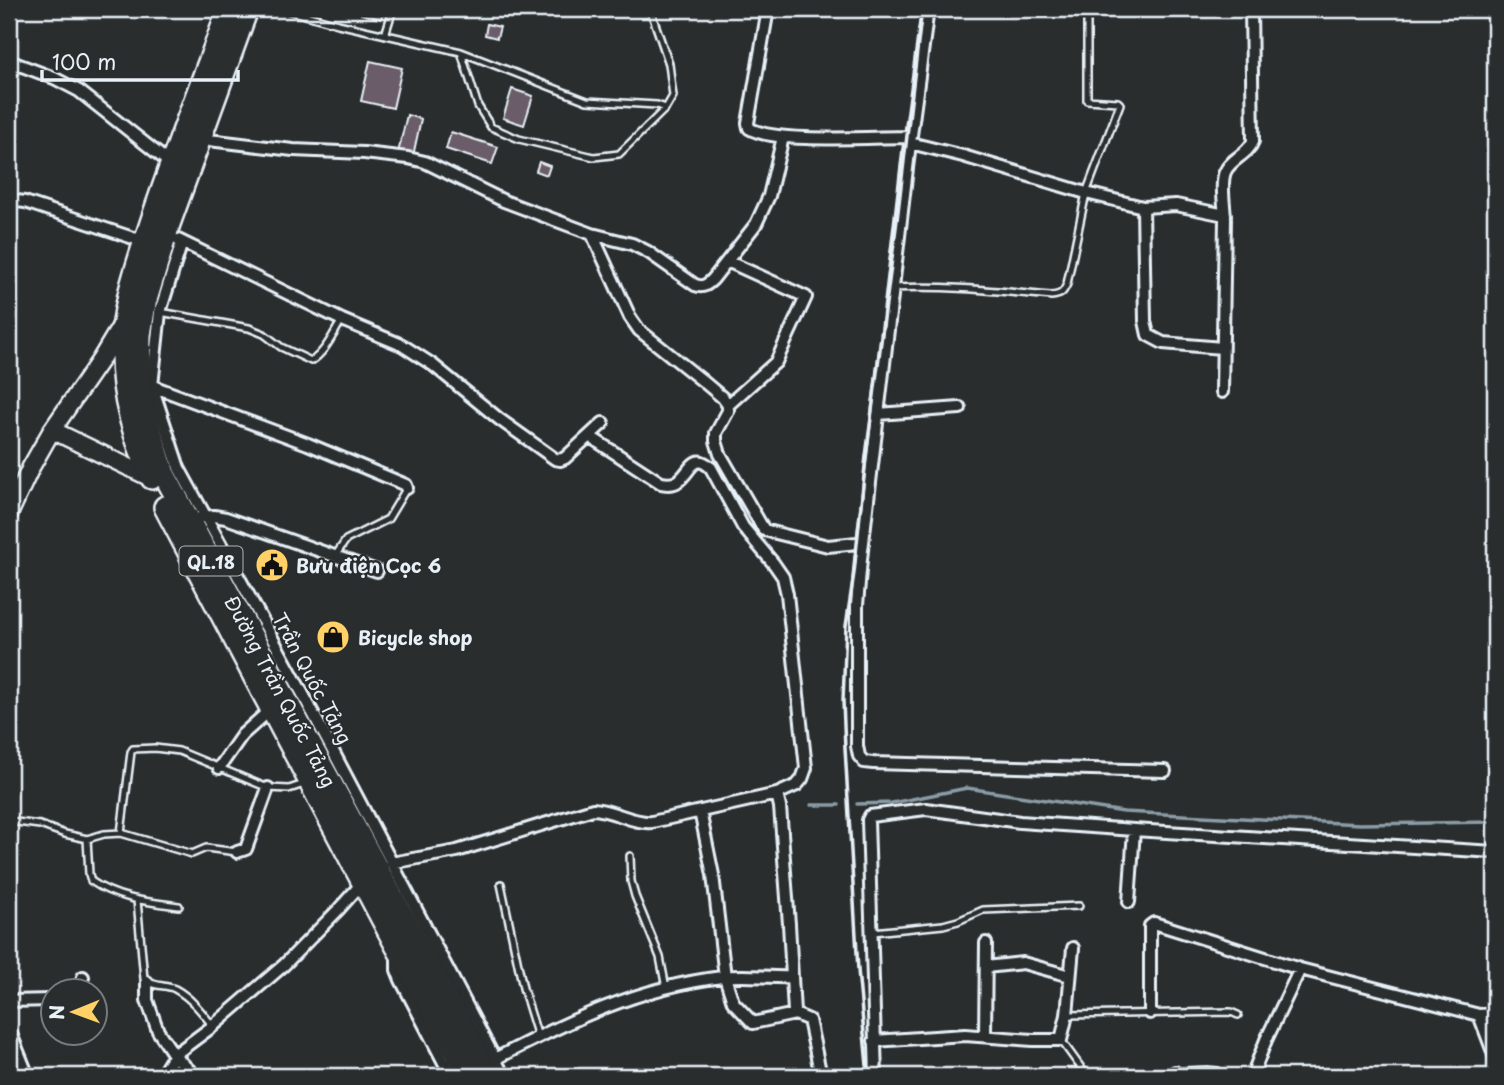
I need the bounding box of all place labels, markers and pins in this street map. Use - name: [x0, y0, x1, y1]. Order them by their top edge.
- public building icon: Bưu điện Cọc 6: [253, 546, 291, 584]
- place label: Bưu điện Cọc 6: [296, 551, 441, 579]
- shop icon: Bicycle shop: [314, 618, 352, 656]
- place label: Bicycle shop: [358, 623, 473, 651]

